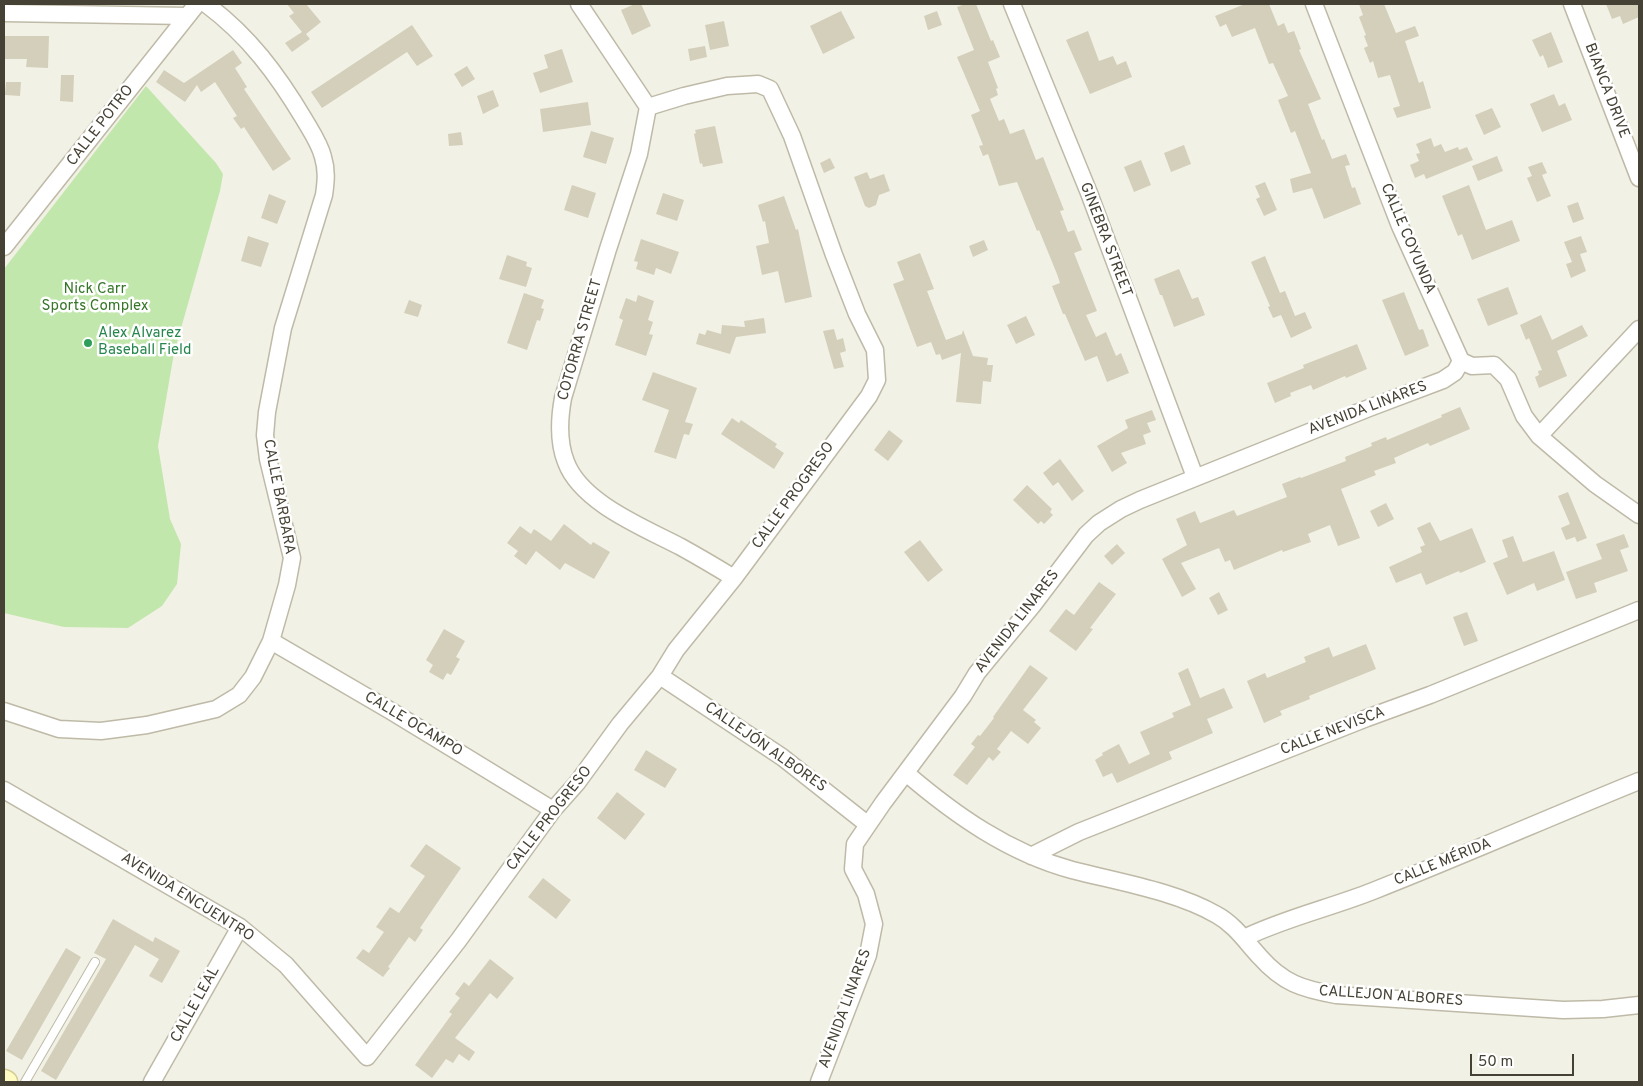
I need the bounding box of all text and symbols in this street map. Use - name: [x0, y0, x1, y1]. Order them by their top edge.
- street label: BIANCA DRIVE: [1580, 41, 1632, 141]
- street label: CALLE POTRO: [64, 82, 138, 170]
- street label: GINEBRA STREET: [1075, 180, 1135, 300]
- street label: CALLE COYUNDA: [1376, 181, 1438, 297]
- street label: COTORRA STREET: [555, 277, 607, 403]
- park label: Nick Carr Sports Complex: [42, 281, 148, 316]
- place label: Alex Alvarez Baseball Field: [98, 325, 191, 360]
- marker: Alex Alvarez Baseball Field: [82, 337, 94, 349]
- street label: AVENIDA LINARES: [1306, 378, 1430, 440]
- street label: CALLE BARBARA: [258, 438, 298, 556]
- street label: CALLE PROGRESO: [749, 439, 839, 553]
- street label: AVENIDA LINARES: [972, 567, 1064, 677]
- street label: CALLE OCAMPO: [361, 689, 465, 761]
- street label: CALLEJÓN ALBORES: [701, 699, 829, 797]
- street label: CALLE NEVISCA: [1278, 704, 1388, 760]
- street label: CALLE PROGRESO: [504, 763, 596, 875]
- street label: CALLE MÉRIDA: [1392, 835, 1494, 891]
- street label: AVENIDA ENCUENTRO: [117, 850, 257, 946]
- street label: AVENIDA LINARES: [816, 947, 876, 1071]
- street label: CALLE LEAL: [168, 964, 224, 1046]
- street label: CALLEJON ALBORES: [1318, 983, 1464, 1011]
- scale bar: [1473, 1044, 1577, 1076]
- text: 50 m: [1478, 1053, 1513, 1072]

